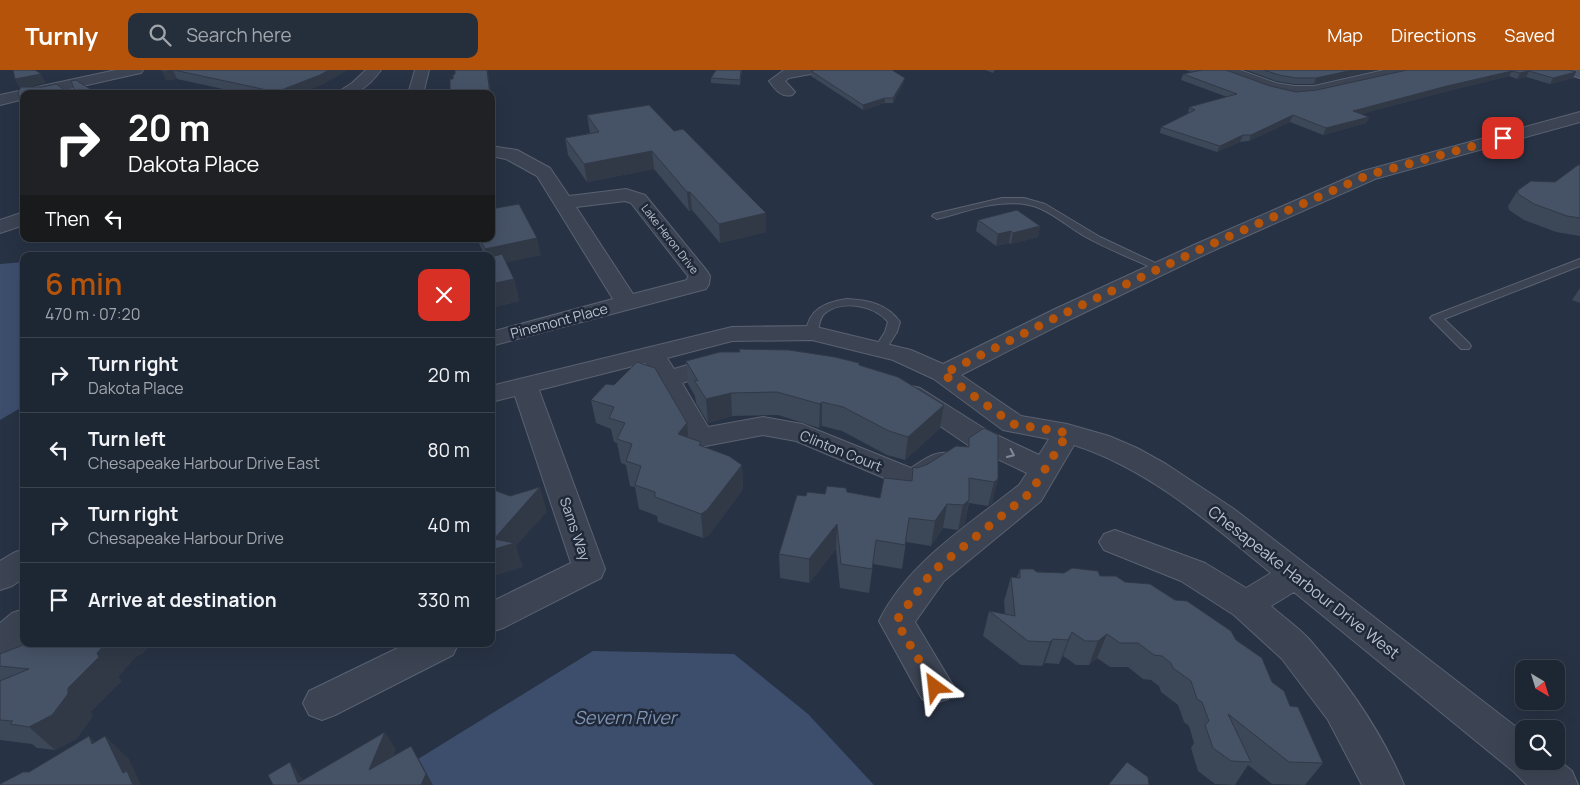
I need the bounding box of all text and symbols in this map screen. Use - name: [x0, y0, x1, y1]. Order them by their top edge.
- search box: [128, 13, 478, 58]
- text: Turnly: [25, 19, 98, 52]
- icon: search: [146, 21, 174, 49]
- text: Search here: [186, 22, 292, 48]
- text: Map: [1327, 23, 1363, 47]
- text: Directions: [1391, 23, 1476, 47]
- text: Saved: [1504, 23, 1555, 47]
- text: 20 m: [128, 104, 210, 152]
- icon: right: [45, 110, 110, 175]
- pin: [1482, 117, 1524, 159]
- icon: arrive: [1489, 124, 1517, 152]
- text: Dakota Place: [128, 149, 259, 179]
- street label: Lake Heron Drive: [638, 201, 703, 277]
- icon: left: [100, 205, 128, 233]
- text: Then: [45, 206, 90, 232]
- text: 6 min: [45, 263, 123, 304]
- button: close: [418, 269, 470, 321]
- street label: Pinemont Place: [508, 298, 610, 343]
- text: 470 m · 07:20: [45, 303, 140, 325]
- text: Turn right: [88, 351, 178, 377]
- icon: right: [45, 361, 73, 389]
- text: 20 m: [428, 362, 470, 388]
- text: Dakota Place: [88, 377, 184, 399]
- street label: Clinton Court: [797, 425, 885, 476]
- text: Turn left: [88, 426, 166, 452]
- icon: left: [45, 436, 73, 464]
- text: 80 m: [427, 437, 470, 463]
- one-way arrow: [1006, 448, 1015, 458]
- text: Chesapeake Harbour Drive East: [88, 452, 320, 474]
- street label: Sams Way: [556, 495, 595, 564]
- street label: Chesapeake Harbour Drive West: [1204, 500, 1404, 664]
- text: Turn right: [88, 501, 178, 527]
- icon: right: [45, 511, 73, 539]
- text: 40 m: [427, 512, 470, 538]
- text: Chesapeake Harbour Drive: [88, 527, 284, 549]
- icon: arrive: [45, 586, 73, 614]
- text: Arrive at destination: [88, 587, 277, 613]
- text: 330 m: [417, 587, 470, 613]
- position arrow: [908, 660, 960, 712]
- north arrow: [1515, 660, 1565, 710]
- map controls: [1515, 660, 1565, 770]
- water label: Severn River: [574, 705, 679, 729]
- button: search: [1515, 720, 1565, 770]

